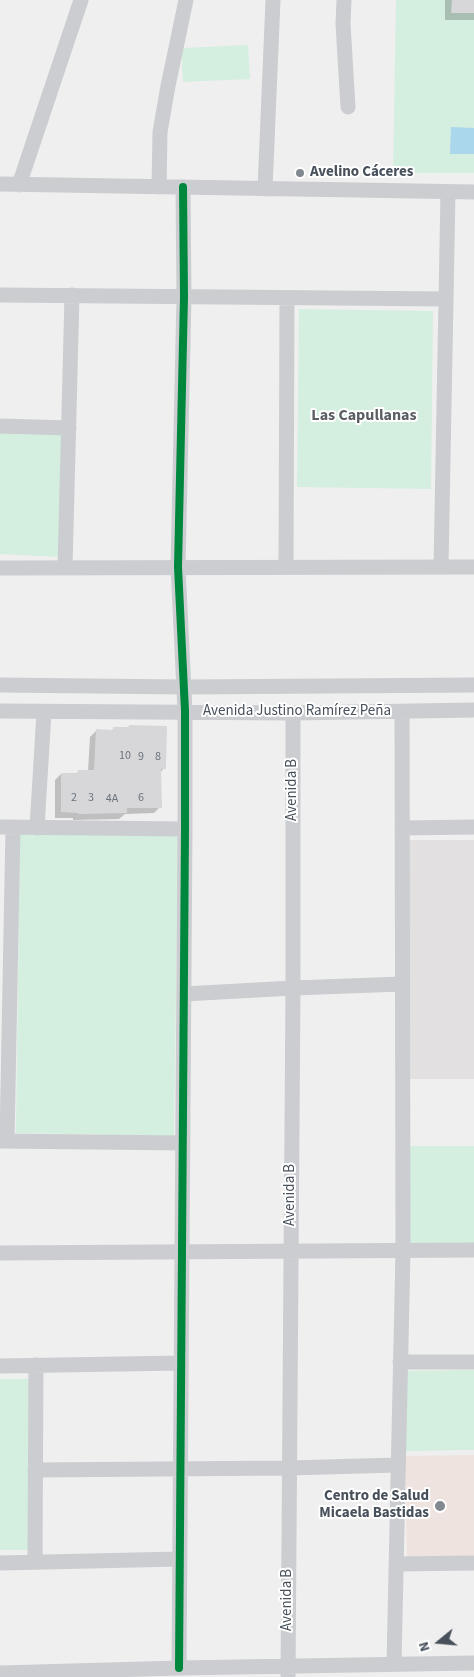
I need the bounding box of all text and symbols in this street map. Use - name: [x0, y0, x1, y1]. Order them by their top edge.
- place label: Avelino Cáceres: [310, 164, 413, 182]
- marker: Avelino Cáceres: [294, 167, 306, 179]
- district label: Las Capullanas: [311, 406, 417, 426]
- street label: Avenida Justino Ramírez Peña: [203, 703, 391, 721]
- house number: 10: [119, 749, 131, 763]
- house number: 9: [138, 750, 144, 764]
- house number: 8: [155, 750, 161, 764]
- street label: Avenida B: [284, 759, 302, 821]
- house number: 2: [71, 791, 77, 805]
- house number: 3: [88, 791, 94, 805]
- house number: 6: [138, 791, 144, 805]
- house number: 4A: [106, 792, 118, 806]
- street label: Avenida B: [282, 1164, 300, 1226]
- place label: Centro de Salud Micaela Bastidas: [319, 1488, 429, 1523]
- marker: Centro de Salud Micaela Bastidas: [433, 1499, 447, 1513]
- street label: Avenida B: [279, 1569, 297, 1631]
- north arrow: [414, 1617, 464, 1667]
- text: N: [414, 1639, 436, 1654]

